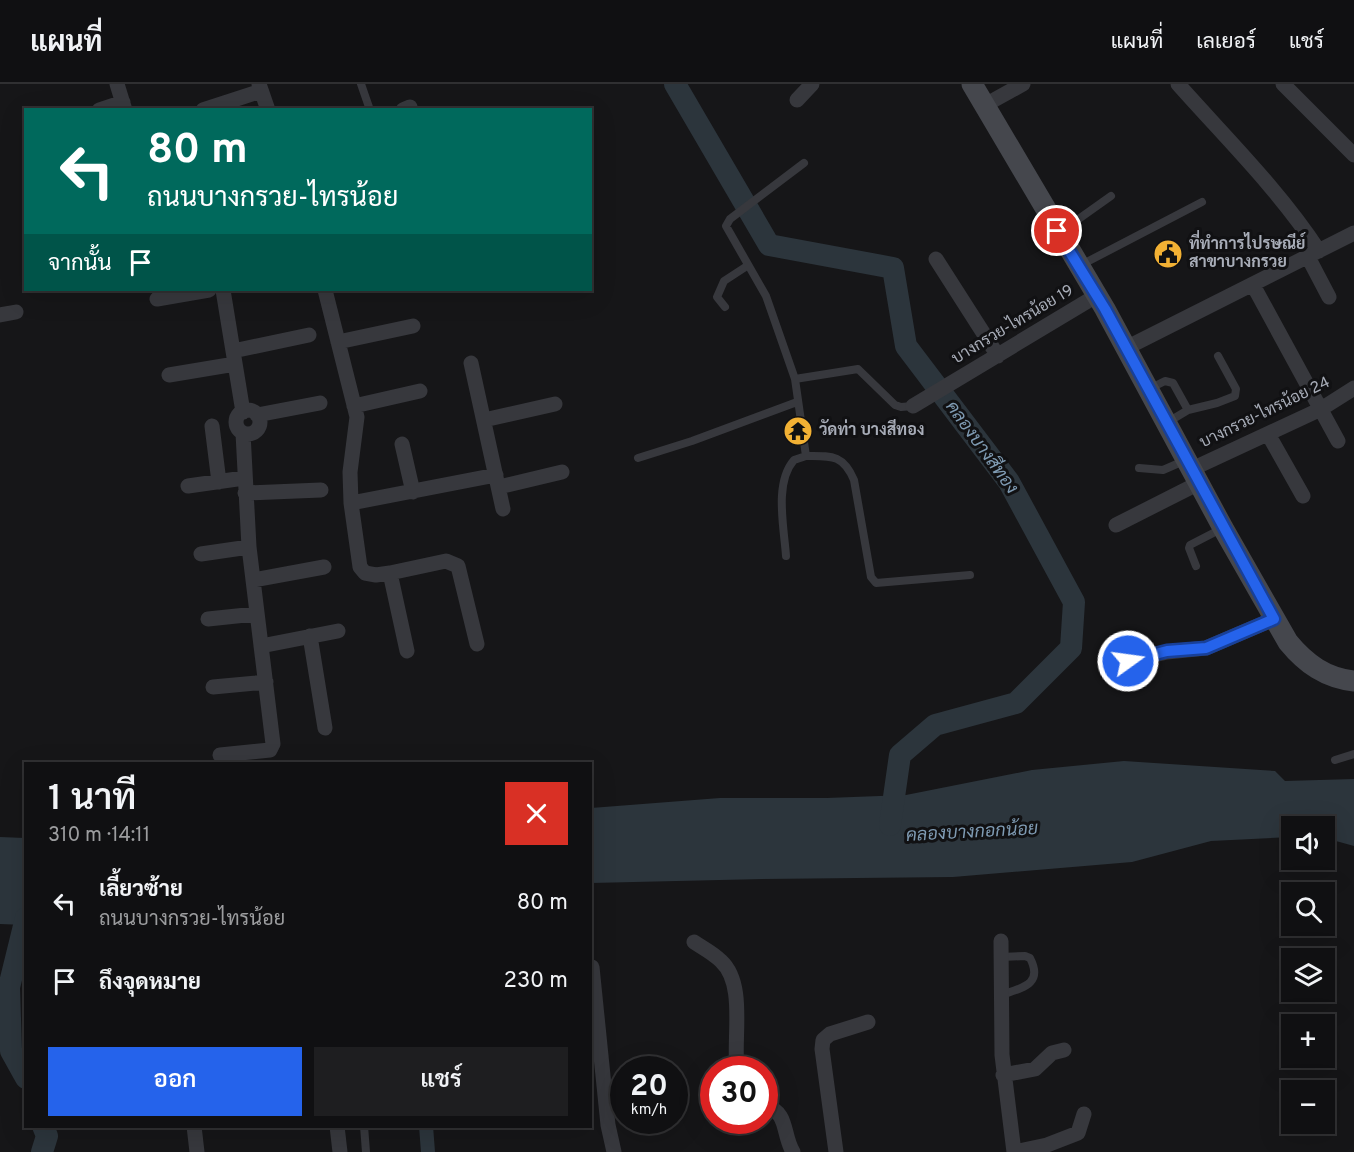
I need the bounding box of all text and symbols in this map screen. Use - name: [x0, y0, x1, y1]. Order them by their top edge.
- text: แผนที่: [30, 26, 103, 62]
- text: แผนที่: [1111, 29, 1163, 56]
- text: เลเยอร์: [1196, 29, 1256, 56]
- text: แชร์: [1289, 29, 1324, 56]
- text: 80 m: [147, 125, 248, 178]
- icon: left: [48, 132, 126, 210]
- text: ถนนบางกรวย-ไทรน้อย: [147, 182, 398, 216]
- pin: [1031, 205, 1082, 256]
- icon: arrive: [1040, 214, 1073, 247]
- place label: ที่ทำการไปรษณีย์ สาขาบางกรวย: [1189, 229, 1306, 273]
- public building icon: ที่ทำการไปรษณีย์ สาขาบางกรวย: [1152, 238, 1184, 270]
- icon: arrive: [124, 246, 157, 279]
- text: จากนั้น: [48, 251, 112, 278]
- street label: บางกรวย-ไทรน้อย 19: [947, 278, 1078, 369]
- street label: บางกรวย-ไทรน้อย 24: [1195, 370, 1334, 453]
- water label: คลองบางสีทอง: [939, 395, 1025, 499]
- temple icon: วัดท่า บางสีทอง: [782, 415, 814, 447]
- place label: วัดท่า บางสีทอง: [819, 419, 924, 441]
- position arrow: [1096, 629, 1160, 693]
- text: 1 นาที: [48, 777, 136, 823]
- button: close: [505, 782, 568, 845]
- water label: คลองบางกอกน้อย: [905, 816, 1039, 848]
- map controls: [1281, 816, 1335, 1134]
- button: sound: [1281, 816, 1335, 870]
- text: 310 m · 14:11: [48, 823, 150, 849]
- text: เลี้ยวซ้าย: [99, 877, 183, 904]
- button: search: [1281, 882, 1335, 936]
- icon: left: [48, 887, 81, 920]
- text: 80 m: [517, 890, 568, 917]
- text: ถนนบางกรวย-ไทรน้อย: [99, 907, 285, 933]
- button: layers: [1281, 948, 1335, 1002]
- icon: arrive: [48, 965, 81, 998]
- text: 230 m: [504, 968, 568, 995]
- text: ถึงจุดหมาย: [99, 970, 201, 997]
- button: +: [1281, 1014, 1335, 1068]
- button: ออก: [48, 1047, 302, 1116]
- button: แชร์: [314, 1047, 568, 1116]
- speed limit sign: 30: [700, 1056, 778, 1134]
- text: 20: [630, 1069, 668, 1106]
- button: −: [1281, 1080, 1335, 1134]
- text: km/h: [631, 1101, 667, 1120]

